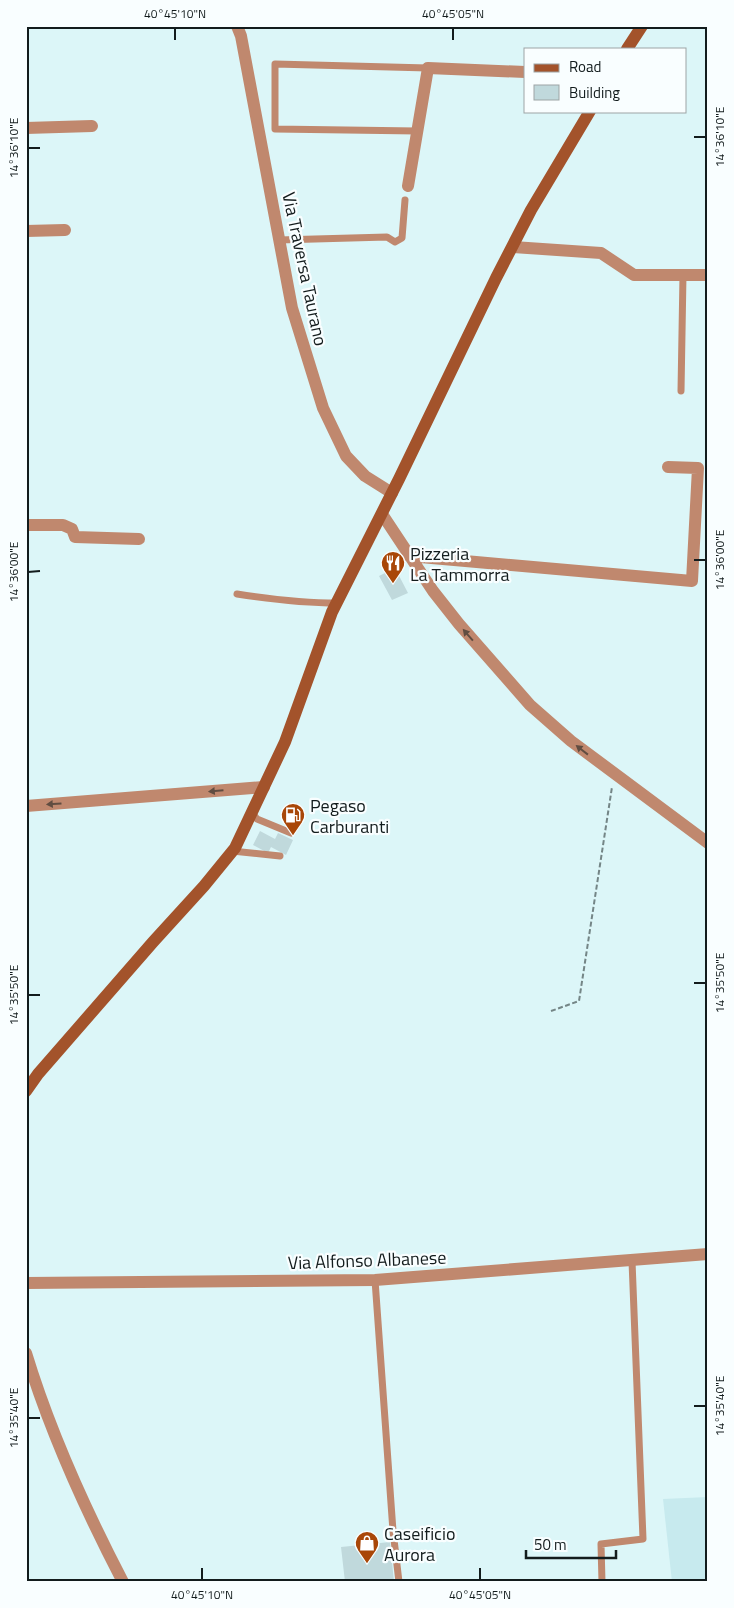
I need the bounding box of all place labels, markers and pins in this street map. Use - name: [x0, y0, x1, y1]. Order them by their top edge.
- place label: Pizzeria La Tammorra: [410, 540, 510, 588]
- restaurant icon: Pizzeria La Tammorra: [380, 550, 406, 584]
- place label: Pegaso Carburanti: [310, 792, 389, 840]
- fuel station icon: Pegaso Carburanti: [280, 802, 306, 836]
- place label: Caseificio Aurora: [384, 1520, 455, 1568]
- shop icon: Caseificio Aurora: [354, 1530, 380, 1564]

